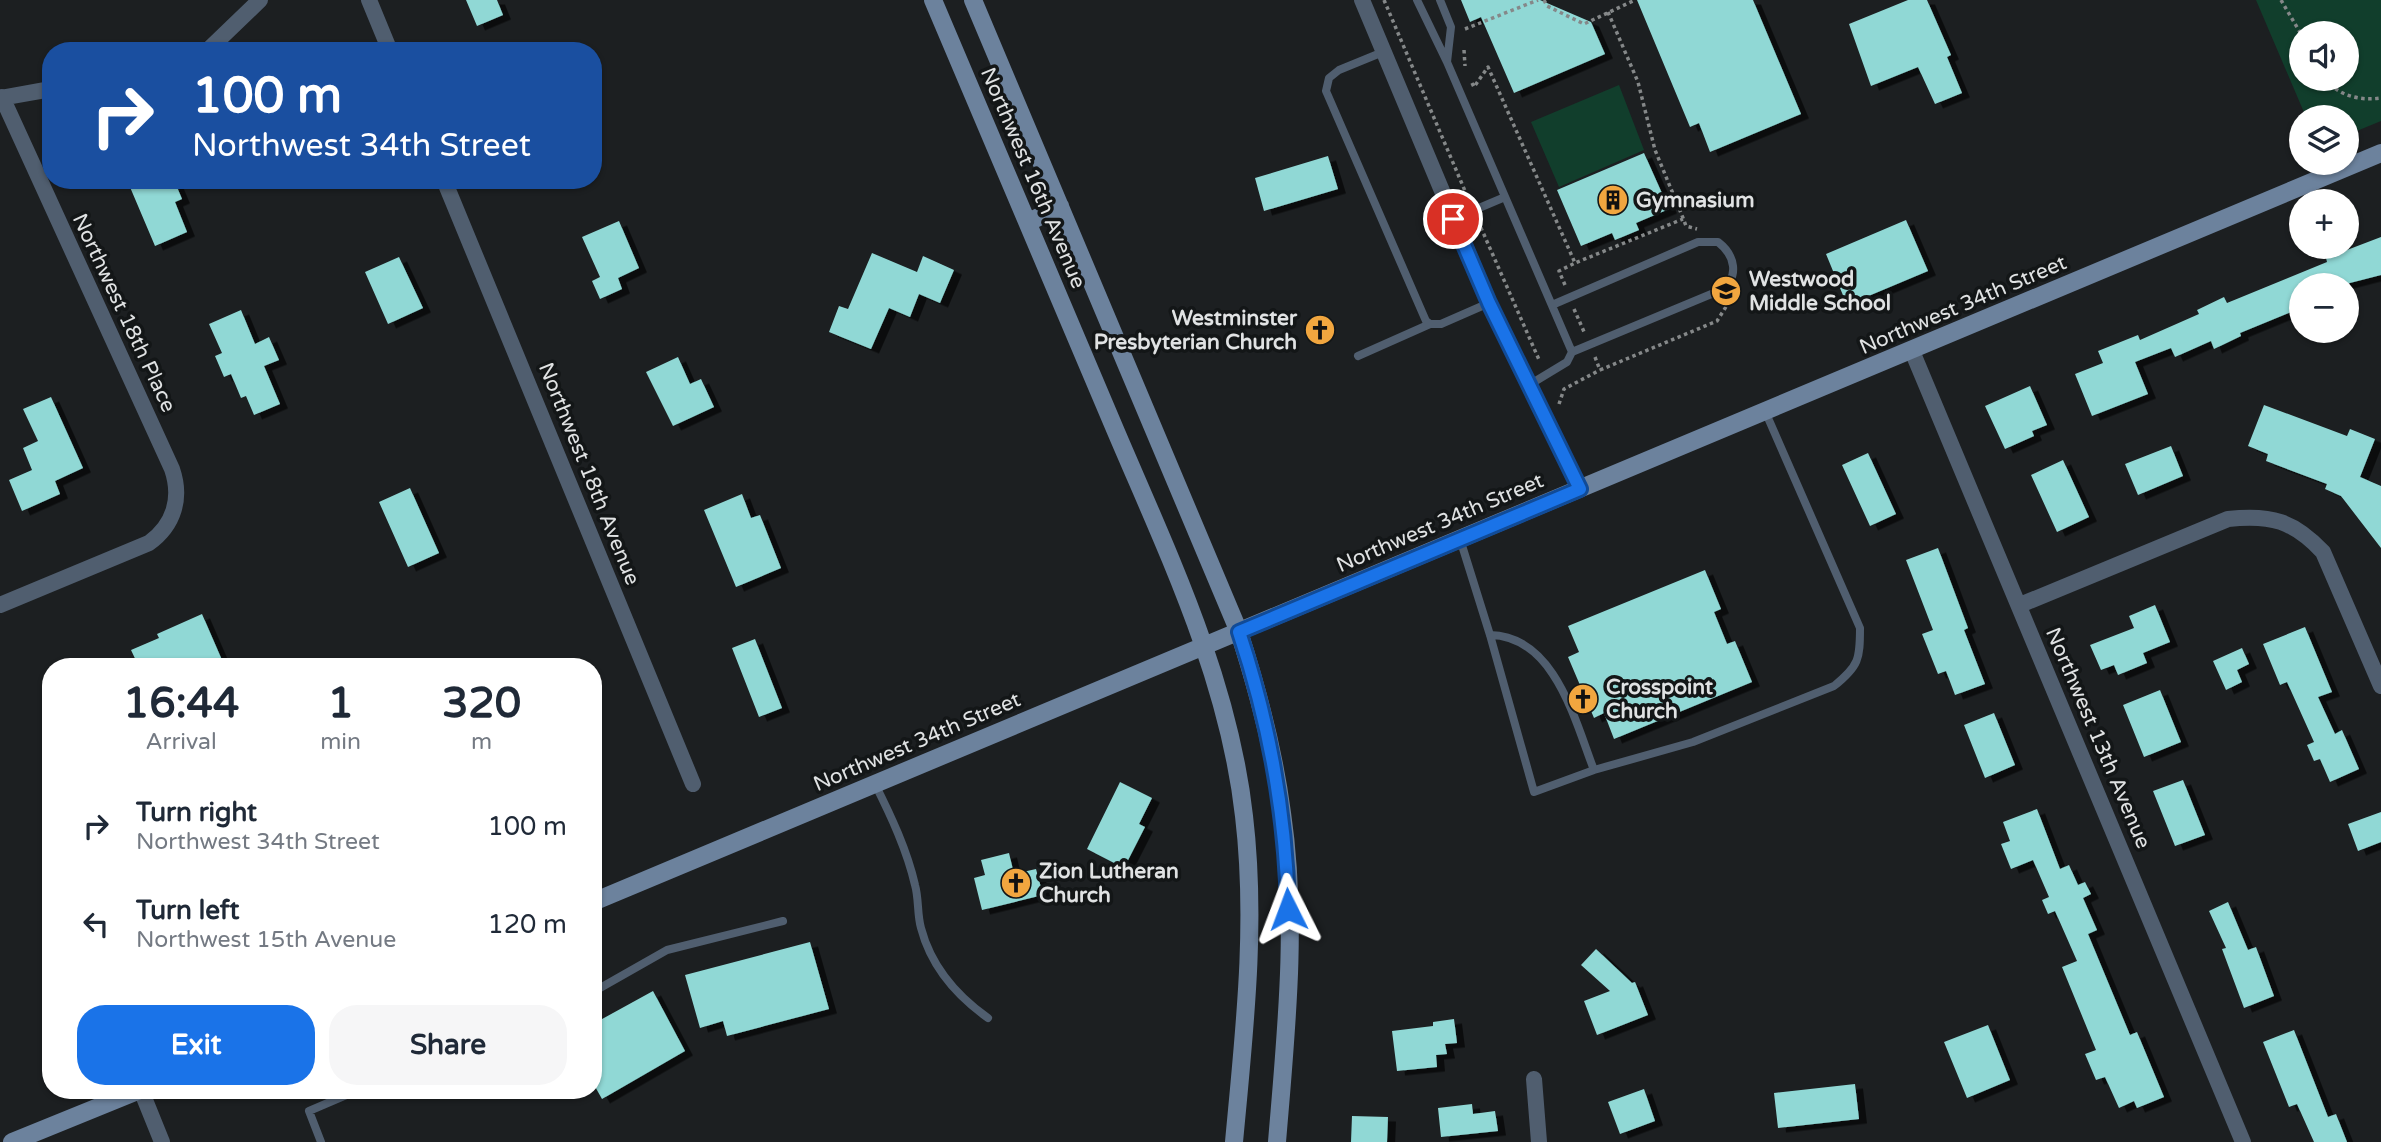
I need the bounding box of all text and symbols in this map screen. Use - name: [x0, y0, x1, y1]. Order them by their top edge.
- map controls: [2289, 21, 2359, 343]
- button: sound: [2289, 21, 2359, 91]
- street label: Northwest 16th Avenue: [975, 64, 1091, 292]
- text: 100 m: [192, 67, 342, 126]
- icon: right: [77, 70, 168, 161]
- button: layers: [2289, 105, 2359, 175]
- text: Northwest 34th Street: [192, 127, 531, 165]
- building icon: Gymnasium: [1596, 183, 1630, 217]
- place label: Gymnasium: [1636, 188, 1754, 213]
- pin: [1423, 189, 1483, 249]
- button: +: [2289, 189, 2359, 259]
- icon: arrive: [1434, 200, 1472, 238]
- street label: Northwest 18th Place: [67, 210, 181, 416]
- street label: Northwest 34th Street: [1856, 250, 2070, 360]
- place label: Westwood Middle School: [1749, 267, 1891, 316]
- button: −: [2289, 273, 2359, 343]
- school or university icon: Westwood Middle School: [1709, 274, 1743, 308]
- place label: Westminster Presbyterian Church: [1094, 306, 1298, 355]
- church icon: Westminster Presbyterian Church: [1303, 313, 1337, 347]
- street label: Northwest 18th Avenue: [533, 359, 645, 589]
- street label: Northwest 34th Street: [1333, 468, 1547, 578]
- street label: Northwest 13th Avenue: [2040, 624, 2156, 852]
- place label: Crosspoint Church: [1606, 675, 1713, 724]
- text: 16:44: [123, 678, 239, 729]
- text: 1: [327, 678, 354, 729]
- text: 320: [442, 678, 521, 729]
- church icon: Crosspoint Church: [1566, 682, 1600, 716]
- street label: Northwest 34th Street: [810, 687, 1024, 797]
- text: Arrival: [146, 728, 217, 756]
- text: min: [320, 728, 361, 756]
- text: m: [471, 728, 492, 756]
- text: Turn right: [136, 797, 257, 828]
- icon: right: [77, 807, 115, 845]
- text: 100 m: [487, 811, 567, 842]
- text: Northwest 34th Street: [136, 828, 380, 856]
- place label: Zion Lutheran Church: [1039, 859, 1179, 908]
- church icon: Zion Lutheran Church: [999, 866, 1033, 900]
- position arrow: [1251, 872, 1325, 946]
- text: Turn left: [136, 895, 239, 926]
- icon: left: [77, 905, 115, 943]
- text: 120 m: [487, 909, 567, 940]
- text: Northwest 15th Avenue: [136, 926, 396, 954]
- button: Exit: [77, 1005, 315, 1085]
- button: Share: [329, 1005, 567, 1085]

